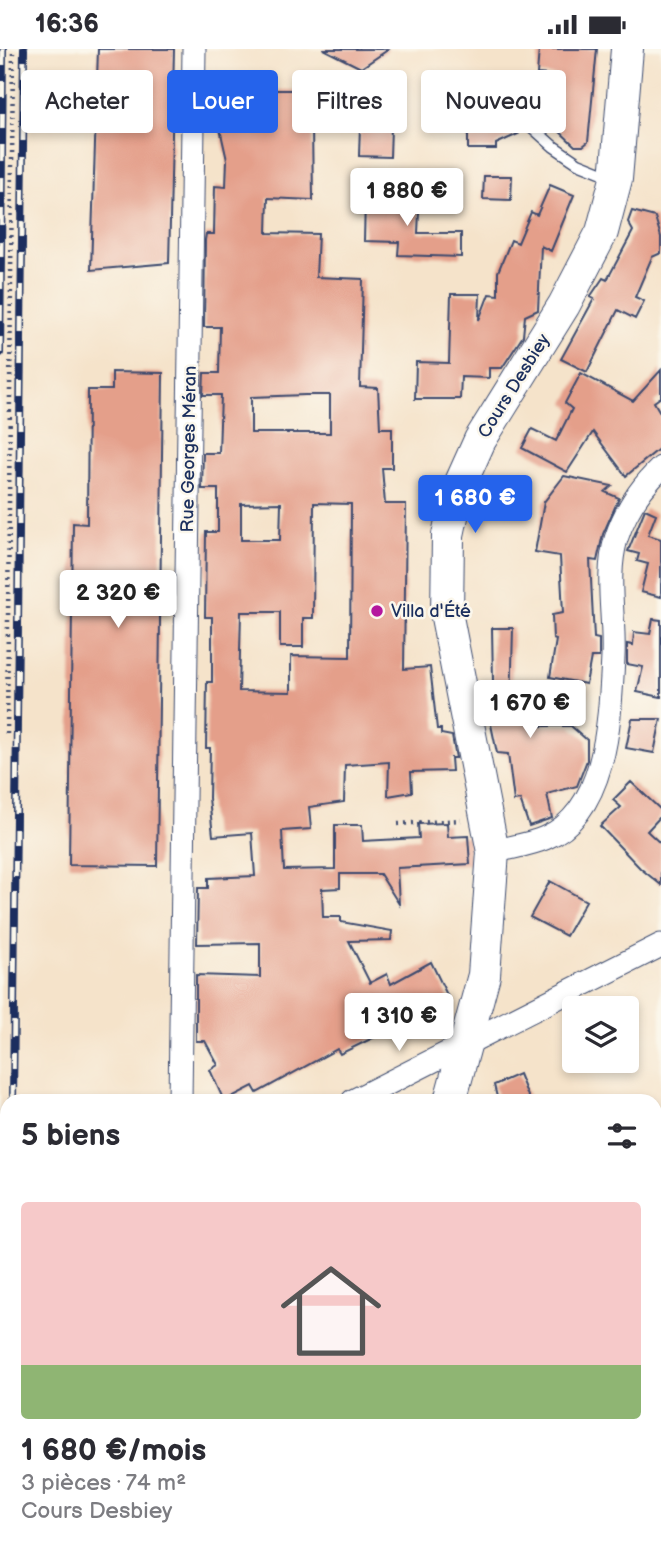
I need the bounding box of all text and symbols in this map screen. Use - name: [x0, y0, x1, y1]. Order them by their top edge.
- text: 16:36: [35, 9, 99, 40]
- chip: Acheter: [21, 70, 153, 133]
- chip: Louer: [167, 70, 278, 133]
- chip: Filtres: [292, 70, 407, 133]
- chip: Nouveau: [421, 70, 566, 133]
- pin: 1 880 €: [342, 169, 472, 228]
- text: 1 880 €: [366, 177, 448, 205]
- street label: Cours Desbiey: [474, 329, 555, 442]
- street label: Rue Georges Méran: [177, 366, 201, 532]
- pin: 1 680 €: [410, 475, 540, 535]
- text: 1 680 €: [434, 484, 516, 512]
- pin: 2 320 €: [53, 571, 183, 630]
- text: 2 320 €: [76, 579, 160, 607]
- place label: Villa d'Été: [391, 599, 471, 622]
- marker: Villa d'Été: [369, 603, 385, 619]
- pin: 1 670 €: [465, 681, 595, 740]
- text: 1 670 €: [490, 689, 570, 717]
- pin: 1 310 €: [334, 993, 464, 1053]
- map controls: [562, 996, 639, 1073]
- button: layers: [562, 996, 639, 1073]
- text: 1 310 €: [361, 1002, 437, 1030]
- icon: filters: [603, 1117, 641, 1155]
- text: 5 biens: [21, 1118, 120, 1154]
- icon: home: [268, 1248, 394, 1374]
- text: 1 680 €/mois: [21, 1433, 206, 1469]
- text: 3 pièces · 74 m²: [21, 1469, 186, 1497]
- text: Cours Desbiey: [21, 1497, 173, 1525]

